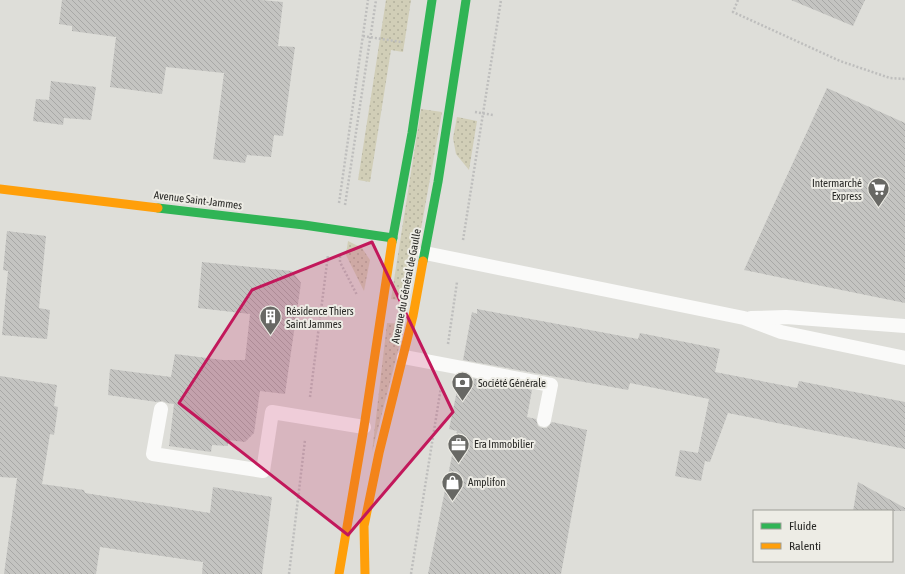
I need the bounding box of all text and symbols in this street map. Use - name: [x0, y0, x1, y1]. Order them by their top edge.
- supermarket icon: Intermarché Express: [865, 176, 891, 209]
- place label: Intermarché Express: [812, 177, 862, 202]
- street label: Avenue Saint-Jammes: [153, 189, 243, 211]
- street label: Avenue du Général de Gaulle: [389, 228, 423, 344]
- building icon: Résidence Thiers Saint Jammes: [257, 304, 283, 337]
- place label: Résidence Thiers Saint Jammes: [286, 305, 354, 330]
- bank icon: Société Générale: [450, 370, 476, 403]
- place label: Société Générale: [478, 377, 546, 389]
- office icon: Era Immobilier: [446, 431, 472, 464]
- place label: Era Immobilier: [474, 438, 534, 450]
- shop icon: Amplifon: [439, 469, 465, 502]
- place label: Amplifon: [468, 476, 506, 488]
- legend: [753, 510, 893, 562]
- text: Fluide: [789, 519, 817, 533]
- text: Ralenti: [789, 539, 821, 553]

